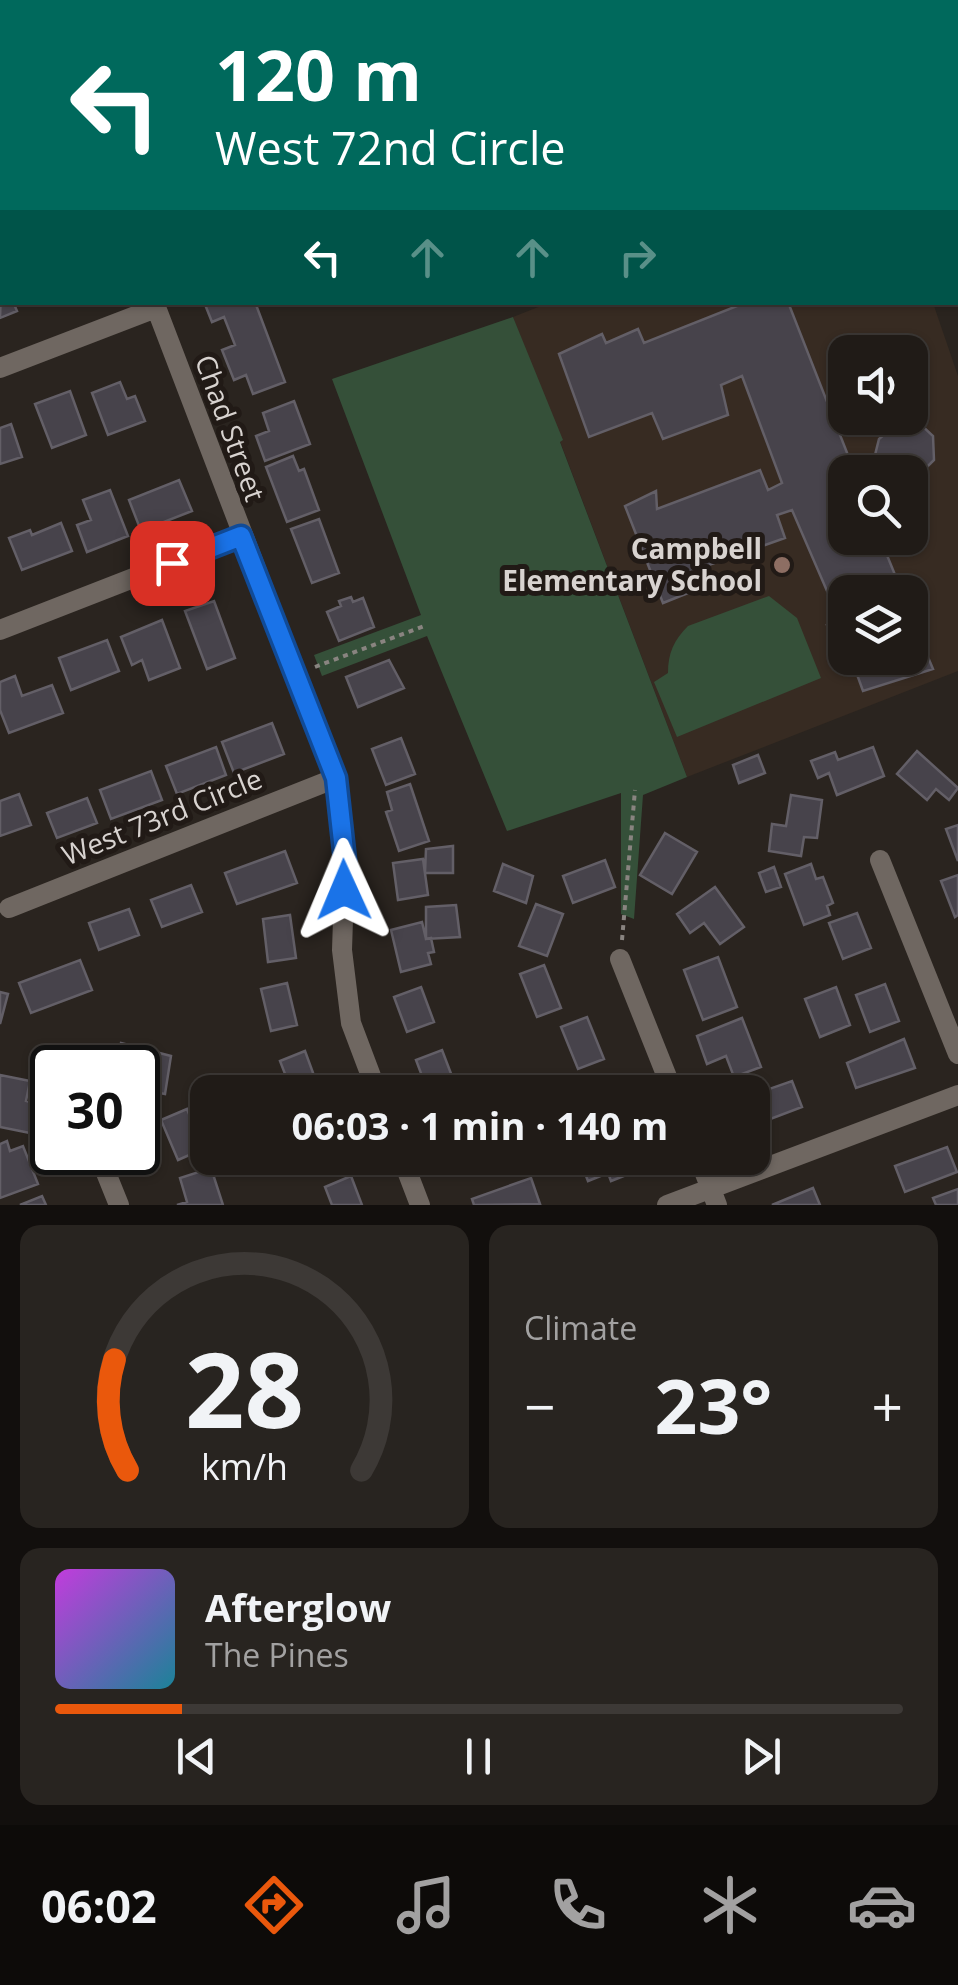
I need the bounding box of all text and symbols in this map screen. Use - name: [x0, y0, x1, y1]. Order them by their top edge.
- text: 120 m: [215, 26, 422, 122]
- icon: left: [50, 40, 180, 170]
- text: West 72nd Circle: [215, 117, 566, 178]
- icon: left: [295, 230, 350, 285]
- icon: ahead: [400, 230, 455, 285]
- icon: ahead: [505, 230, 560, 285]
- icon: right: [610, 230, 665, 285]
- map controls: [828, 335, 928, 675]
- button: sound: [828, 335, 928, 435]
- street label: Chad Street: [187, 349, 275, 506]
- button: search: [828, 455, 928, 555]
- pin: [130, 521, 215, 606]
- place label: Campbell Elementary School: [502, 529, 762, 599]
- icon: arrive: [145, 536, 200, 591]
- marker: Campbell Elementary School: [771, 554, 793, 576]
- button: layers: [828, 575, 928, 675]
- street label: West 73rd Circle: [56, 759, 267, 873]
- position arrow: [292, 838, 396, 942]
- speed limit sign: 30: [30, 1045, 160, 1175]
- text: 06:03 · 1 min · 140 m: [292, 1099, 668, 1151]
- text: Climate: [524, 1306, 637, 1349]
- text: 28: [185, 1317, 304, 1458]
- text: 23°: [655, 1354, 772, 1456]
- text: −: [524, 1368, 555, 1443]
- text: +: [872, 1368, 903, 1443]
- text: km/h: [201, 1442, 288, 1490]
- text: Afterglow: [205, 1581, 391, 1633]
- text: The Pines: [205, 1633, 349, 1676]
- icon: previous: [169, 1729, 224, 1784]
- icon: pause: [451, 1729, 506, 1784]
- icon: next: [734, 1729, 789, 1784]
- icon: directions: [239, 1870, 309, 1940]
- icon: music: [391, 1870, 461, 1940]
- icon: phone: [543, 1870, 613, 1940]
- icon: climate: [695, 1870, 765, 1940]
- icon: car: [847, 1870, 917, 1940]
- text: 06:02: [41, 1875, 157, 1936]

